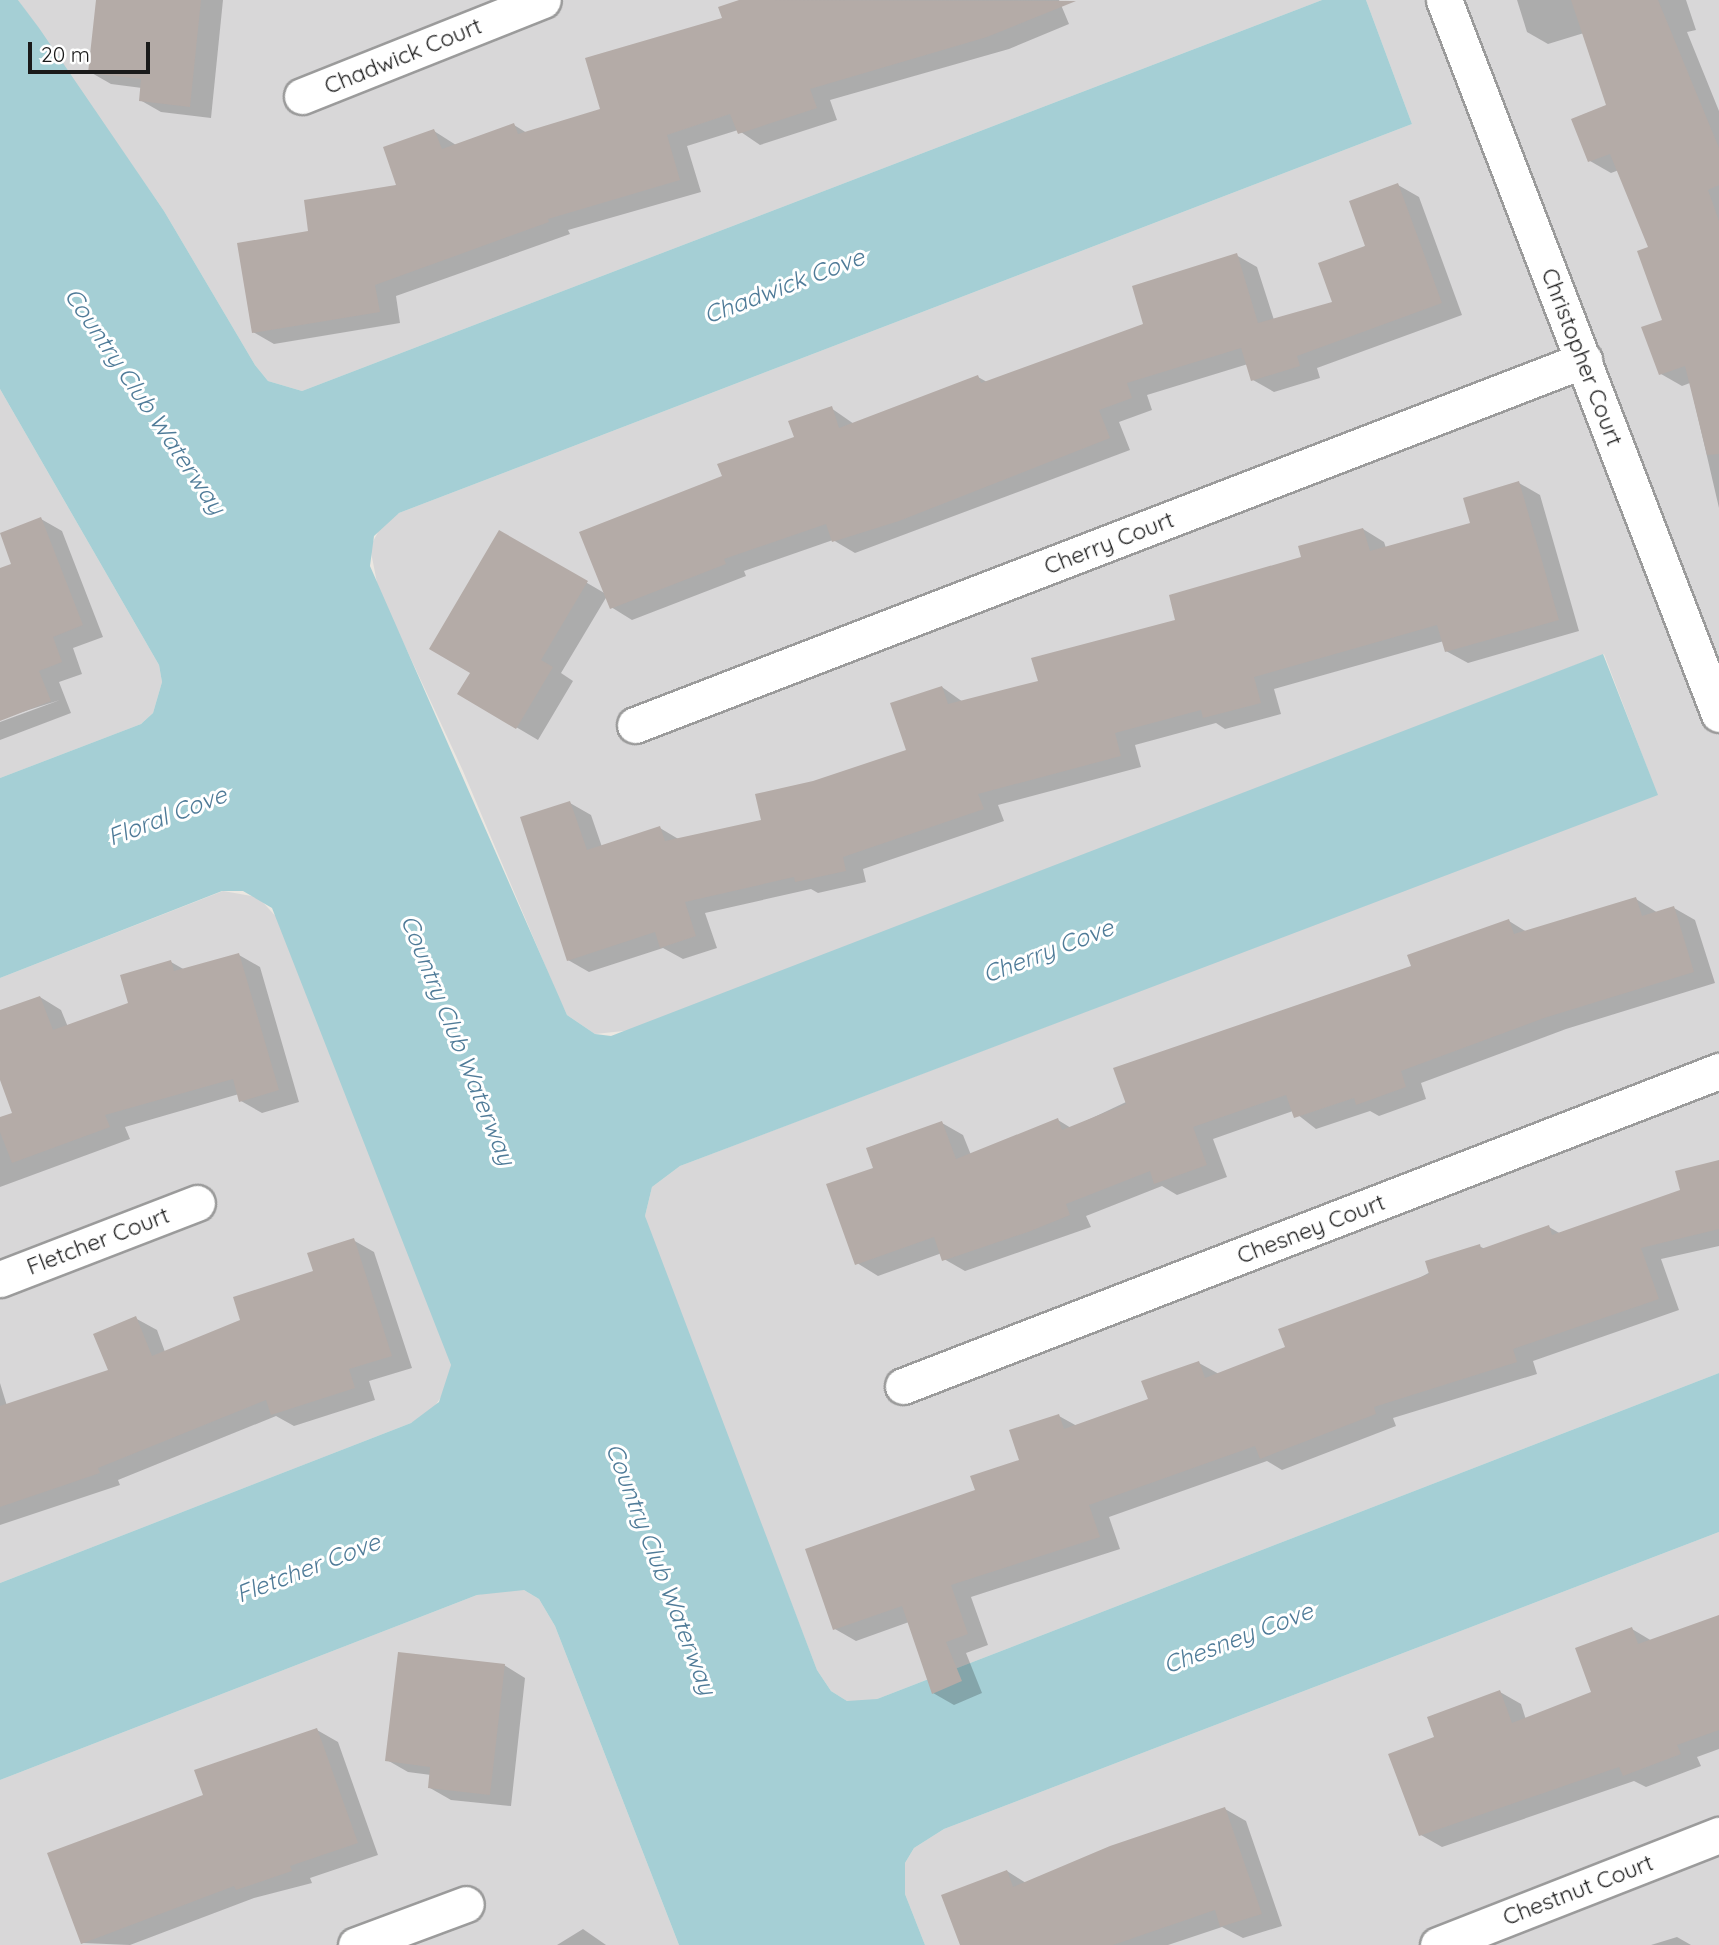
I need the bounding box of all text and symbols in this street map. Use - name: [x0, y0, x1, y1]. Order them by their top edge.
- street label: Chadwick Court: [320, 12, 486, 100]
- scale bar: [32, 28, 154, 72]
- text: 20 m: [41, 41, 90, 67]
- water label: Chadwick Cove: [700, 242, 868, 330]
- street label: Christopher Court: [1535, 264, 1629, 450]
- water label: Country Club Waterway: [58, 282, 232, 520]
- street label: Cherry Court: [1040, 506, 1178, 580]
- water label: Floral Cove: [103, 780, 231, 852]
- water label: Country Club Waterway: [395, 911, 521, 1169]
- water label: Cherry Cove: [979, 913, 1117, 989]
- street label: Chesney Court: [1233, 1188, 1389, 1270]
- street label: Fletcher Court: [23, 1201, 173, 1281]
- water label: Country Club Waterway: [600, 1439, 722, 1699]
- water label: Fletcher Cove: [232, 1527, 384, 1609]
- water label: Chesney Cove: [1159, 1596, 1317, 1680]
- street label: Chestnut Court: [1499, 1849, 1657, 1931]

